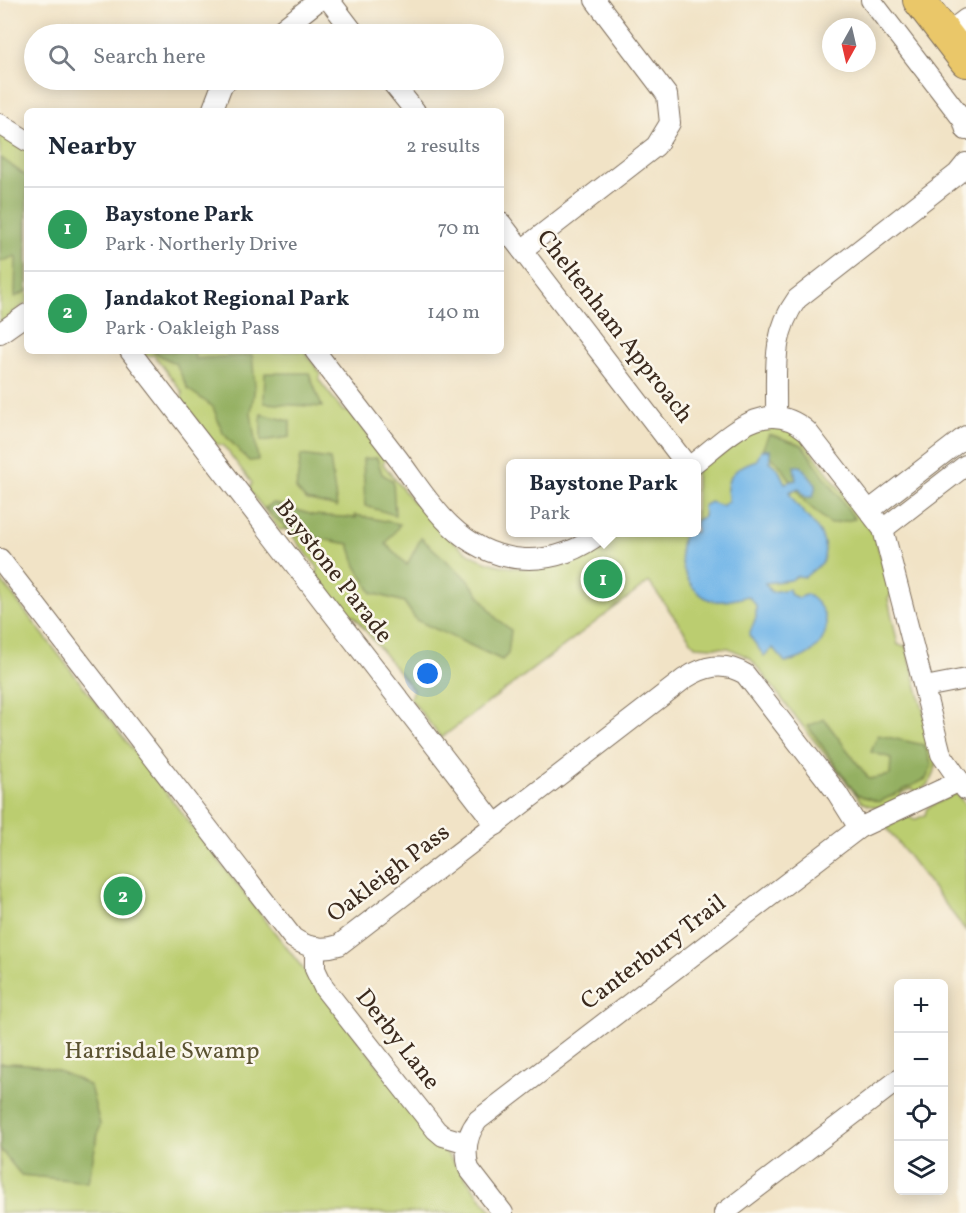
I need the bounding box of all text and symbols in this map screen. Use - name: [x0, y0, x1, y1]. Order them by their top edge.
- north arrow: [822, 18, 876, 72]
- search box: [24, 24, 504, 90]
- icon: search: [45, 41, 78, 74]
- text: Search here: [93, 42, 206, 73]
- text: Nearby: [48, 129, 137, 165]
- text: 2 results: [406, 133, 480, 161]
- text: Baystone Park: [105, 200, 254, 231]
- text: 1: [63, 215, 72, 243]
- text: 70 m: [437, 215, 480, 243]
- street label: Cheltenham Approach: [528, 223, 700, 431]
- text: Park · Northerly Drive: [105, 231, 297, 259]
- text: Jandakot Regional Park: [105, 284, 349, 315]
- text: 2: [62, 299, 73, 327]
- text: 140 m: [427, 299, 480, 327]
- text: Park · Oakleigh Pass: [105, 315, 280, 343]
- popup: [506, 459, 701, 537]
- text: Baystone Park: [529, 469, 678, 500]
- street label: Baystone Parade: [266, 493, 400, 651]
- text: Park: [529, 500, 570, 528]
- pin: 1: [584, 556, 622, 602]
- your location: [413, 659, 442, 688]
- street label: Oakleigh Pass: [320, 816, 458, 932]
- pin: 2: [104, 874, 142, 918]
- street label: Canterbury Trail: [574, 887, 734, 1019]
- map controls: [894, 979, 948, 1195]
- button: +: [894, 979, 948, 1033]
- street label: Derby Lane: [347, 982, 447, 1098]
- button: −: [894, 1033, 948, 1087]
- park label: Harrisdale Swamp: [64, 1035, 260, 1069]
- button: locate: [894, 1087, 948, 1141]
- button: layers: [894, 1141, 948, 1195]

